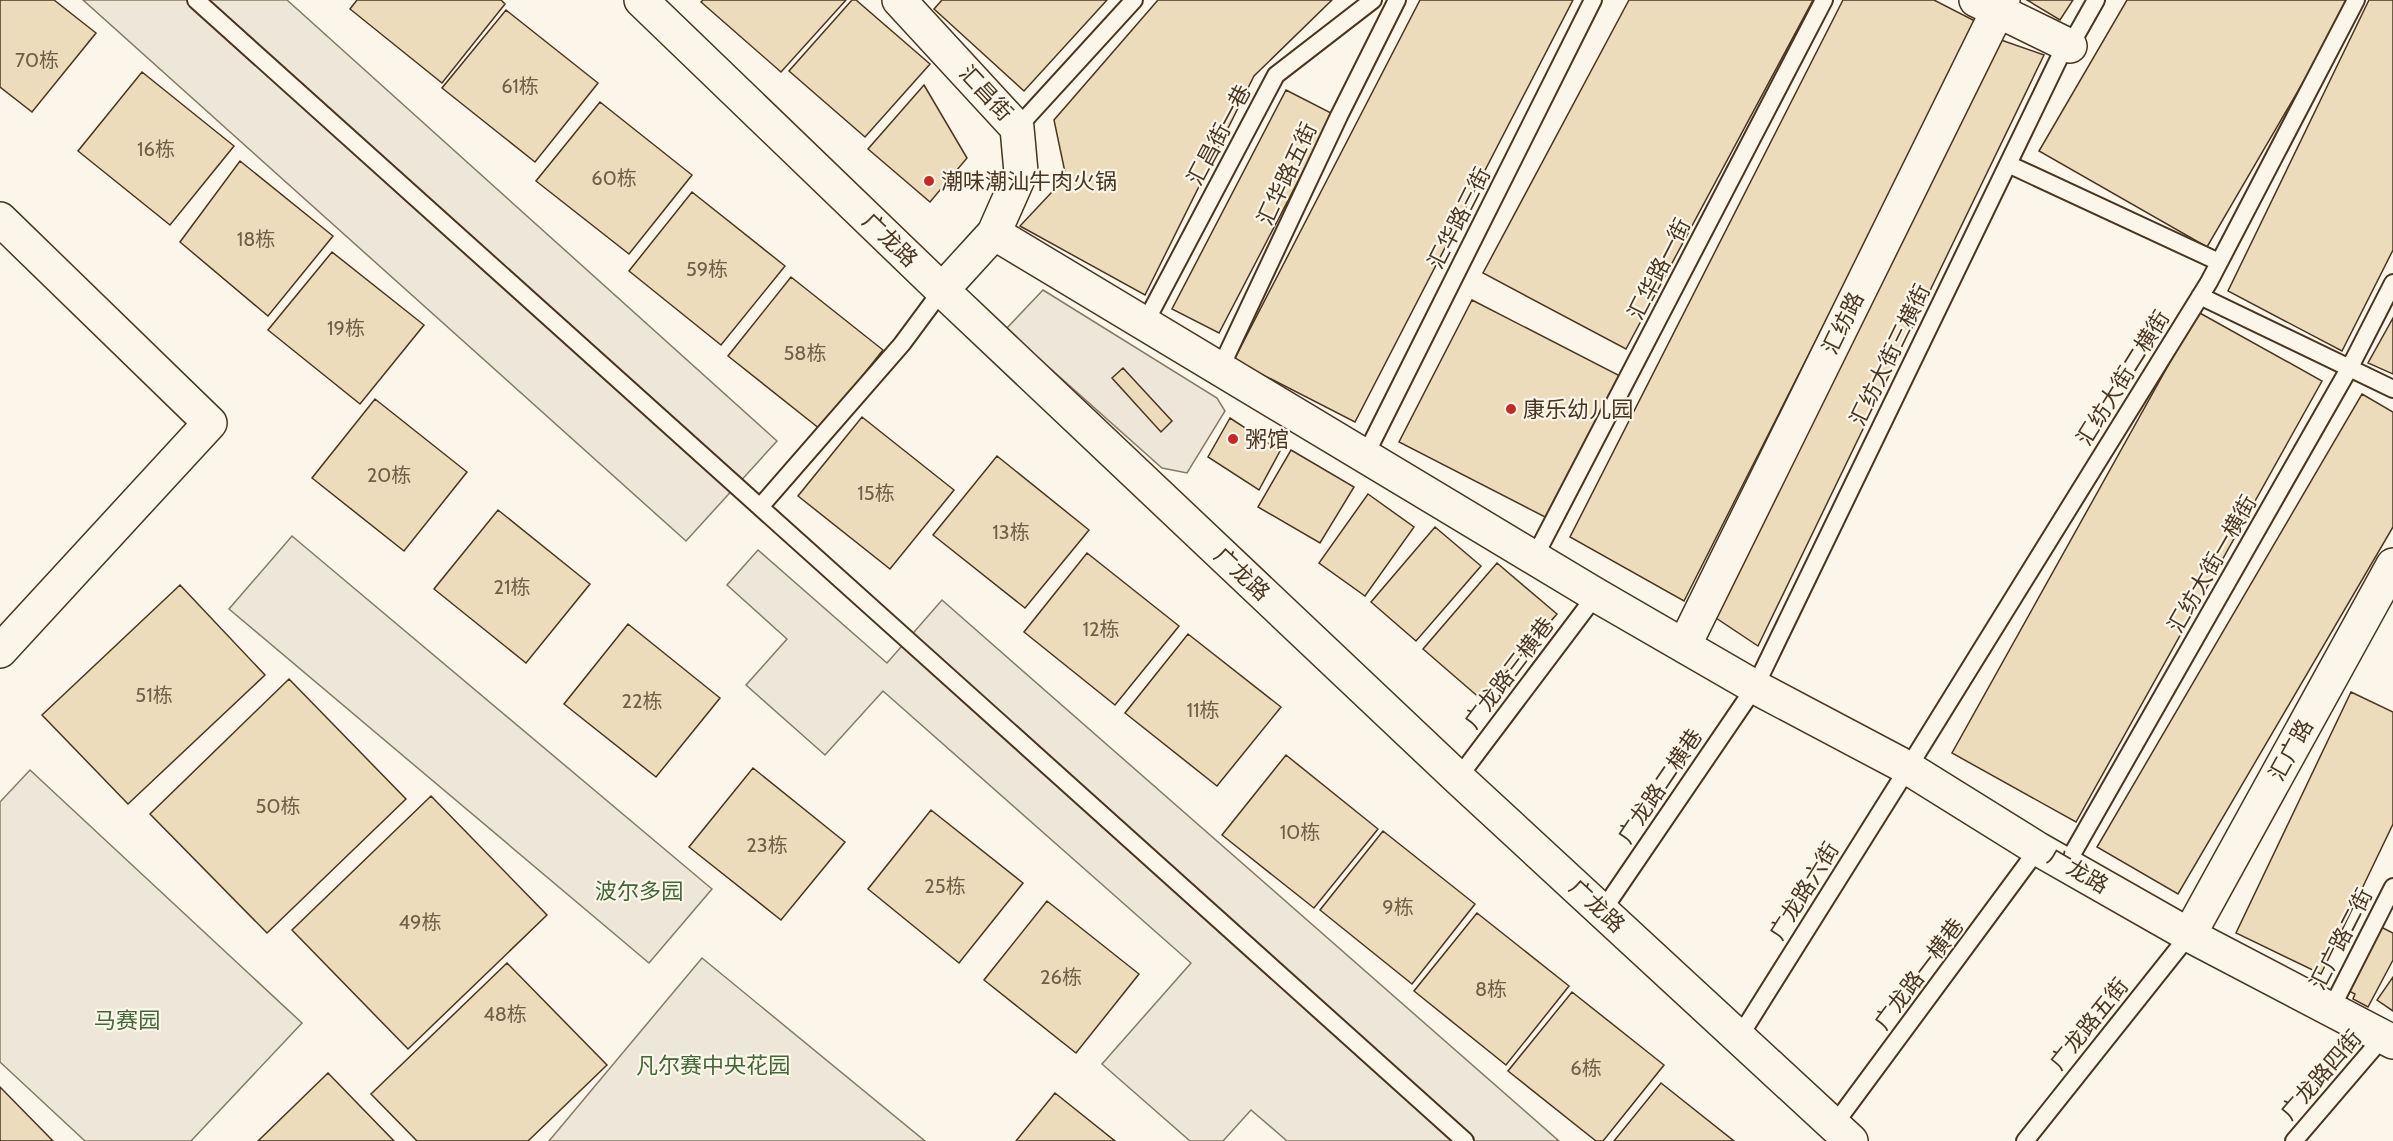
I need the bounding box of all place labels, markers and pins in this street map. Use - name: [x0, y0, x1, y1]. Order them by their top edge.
- place label: 潮味潮汕牛肉火锅: [941, 168, 1117, 195]
- marker: 潮味潮汕牛肉火锅: [922, 174, 936, 188]
- place label: 康乐幼儿园: [1523, 396, 1633, 423]
- marker: 康乐幼儿园: [1504, 402, 1518, 416]
- place label: 粥馆: [1245, 426, 1289, 453]
- marker: 粥馆: [1226, 432, 1240, 446]

